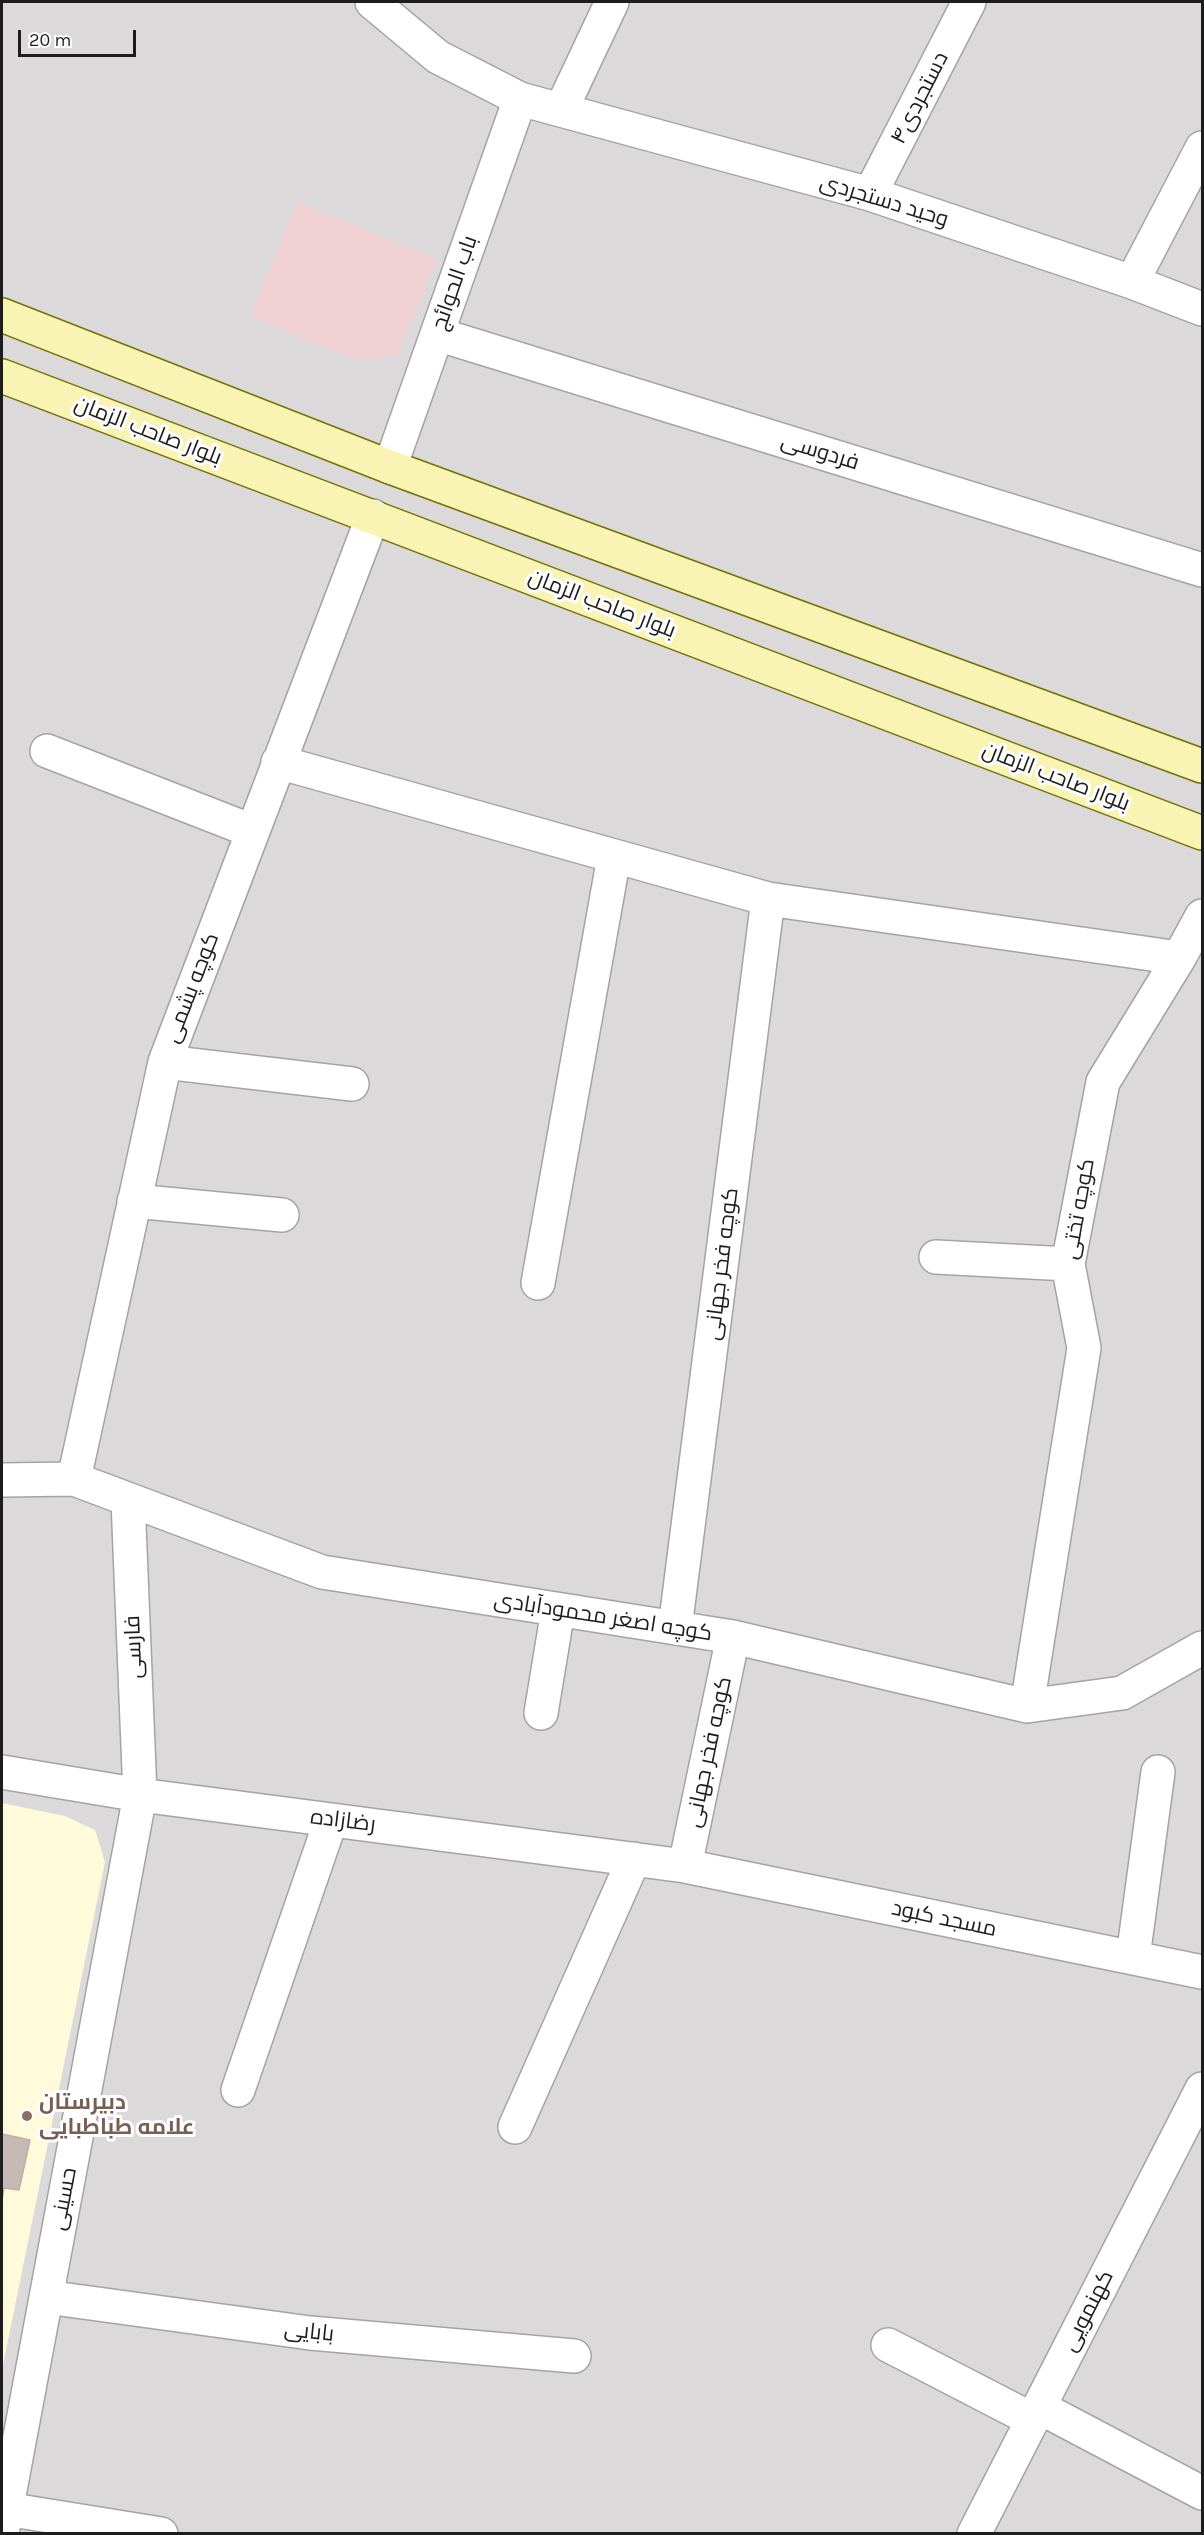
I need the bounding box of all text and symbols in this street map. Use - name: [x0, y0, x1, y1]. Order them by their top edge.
- scale bar: [21, 18, 140, 56]
- text: 20 m: [29, 29, 71, 51]
- street label: دستجردی۴: [886, 47, 954, 149]
- street label: وحید دستجردی: [816, 169, 952, 233]
- street label: باب الحوائج: [426, 232, 484, 334]
- street label: بلوار صاحب الزمان: [70, 391, 226, 471]
- street label: فردوسی: [778, 428, 862, 476]
- street label: بلوار صاحب الزمان: [524, 564, 680, 644]
- street label: بلوار صاحب الزمان: [978, 737, 1134, 817]
- street label: کوچه پشمی: [159, 929, 225, 1047]
- street label: کوچه تختی: [1057, 1157, 1101, 1261]
- street label: کوچه فخر جهانی: [700, 1186, 744, 1342]
- street label: کوچه اصغر محمودآبادی: [492, 1587, 714, 1647]
- street label: فارسی: [120, 1615, 148, 1679]
- street label: کوچه فخر جهانی: [680, 1674, 738, 1830]
- street label: رضازاده: [309, 1804, 377, 1838]
- street label: مسجد کبود: [889, 1895, 999, 1943]
- place label: دبیرستان علامه طباطبایی: [39, 2090, 195, 2142]
- marker: دبیرستان علامه طباطبایی: [20, 2109, 34, 2123]
- street label: حسینی: [45, 2165, 83, 2233]
- street label: کهنمویی: [1056, 2266, 1120, 2356]
- street label: بابایی: [283, 2316, 335, 2348]

